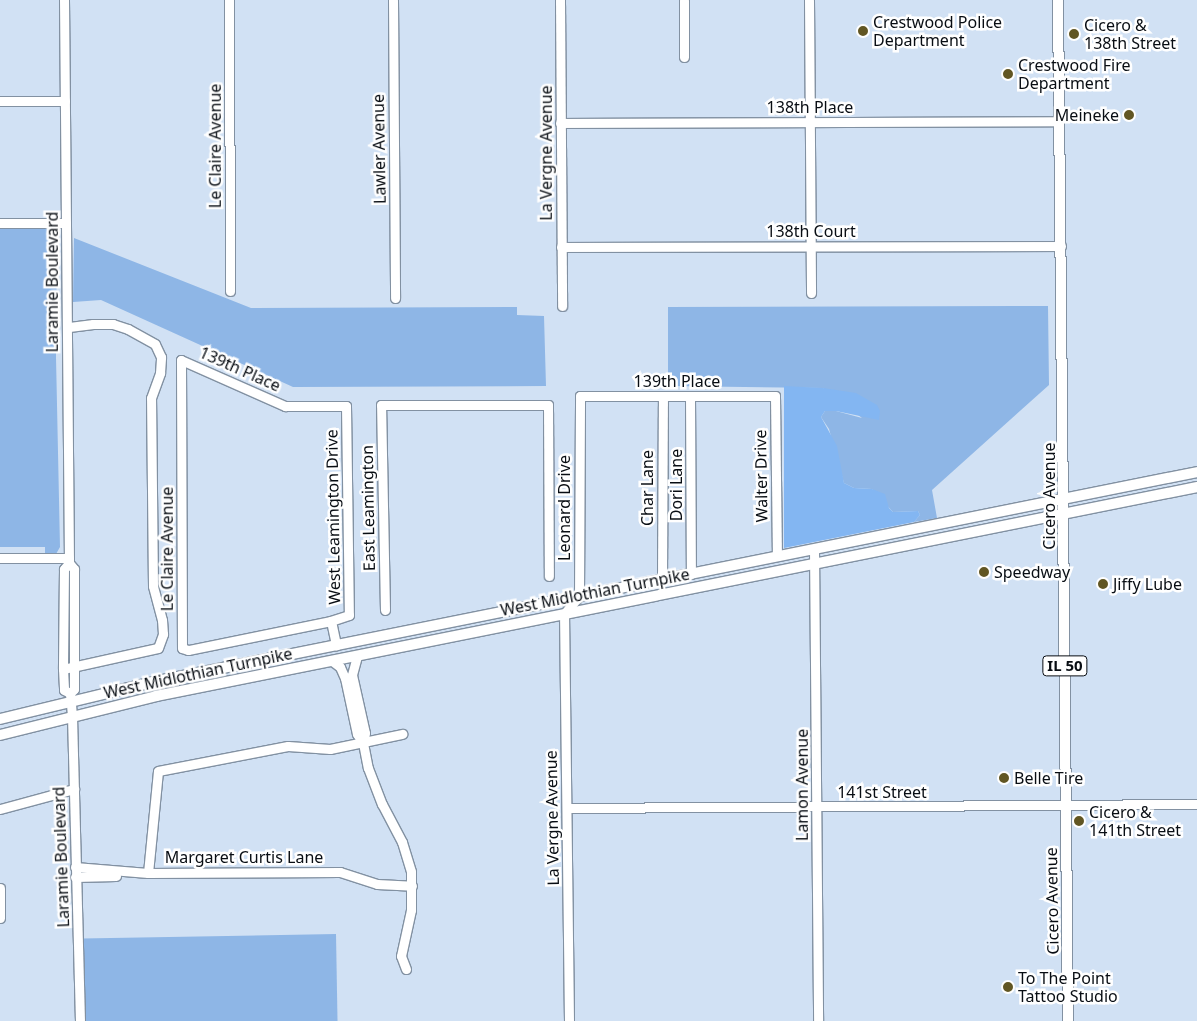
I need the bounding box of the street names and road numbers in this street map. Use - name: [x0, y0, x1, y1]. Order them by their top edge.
- street label: Le Claire Avenue: [205, 84, 225, 208]
- street label: La Vergne Avenue: [536, 85, 556, 221]
- street label: Lawler Avenue: [368, 94, 390, 204]
- street label: 138th Place: [767, 97, 853, 117]
- street label: Laramie Boulevard: [42, 212, 62, 352]
- street label: 138th Court: [766, 221, 856, 241]
- street label: 139th Place: [196, 343, 284, 395]
- street label: 139th Place: [634, 371, 720, 391]
- street label: West Leamington Drive: [322, 429, 344, 605]
- street label: Walter Drive: [751, 429, 771, 523]
- street label: Cicero Avenue: [1039, 442, 1059, 550]
- street label: East Leamington: [357, 445, 379, 571]
- street label: Dori Lane: [666, 449, 686, 521]
- street label: Char Lane: [637, 450, 657, 526]
- street label: Leonard Drive: [554, 455, 574, 561]
- street label: Le Claire Avenue: [157, 487, 177, 611]
- street label: West Midlothian Turnpike: [499, 564, 691, 620]
- street label: West Midlothian Turnpike: [102, 644, 294, 702]
- road number: IL 50: [1041, 654, 1089, 678]
- street label: Lamon Avenue: [792, 729, 812, 841]
- street label: La Vergne Avenue: [541, 750, 563, 886]
- street label: 141st Street: [837, 782, 927, 802]
- street label: Laramie Boulevard: [49, 786, 73, 928]
- street label: Margaret Curtis Lane: [165, 847, 323, 867]
- street label: Cicero Avenue: [1041, 847, 1063, 955]

